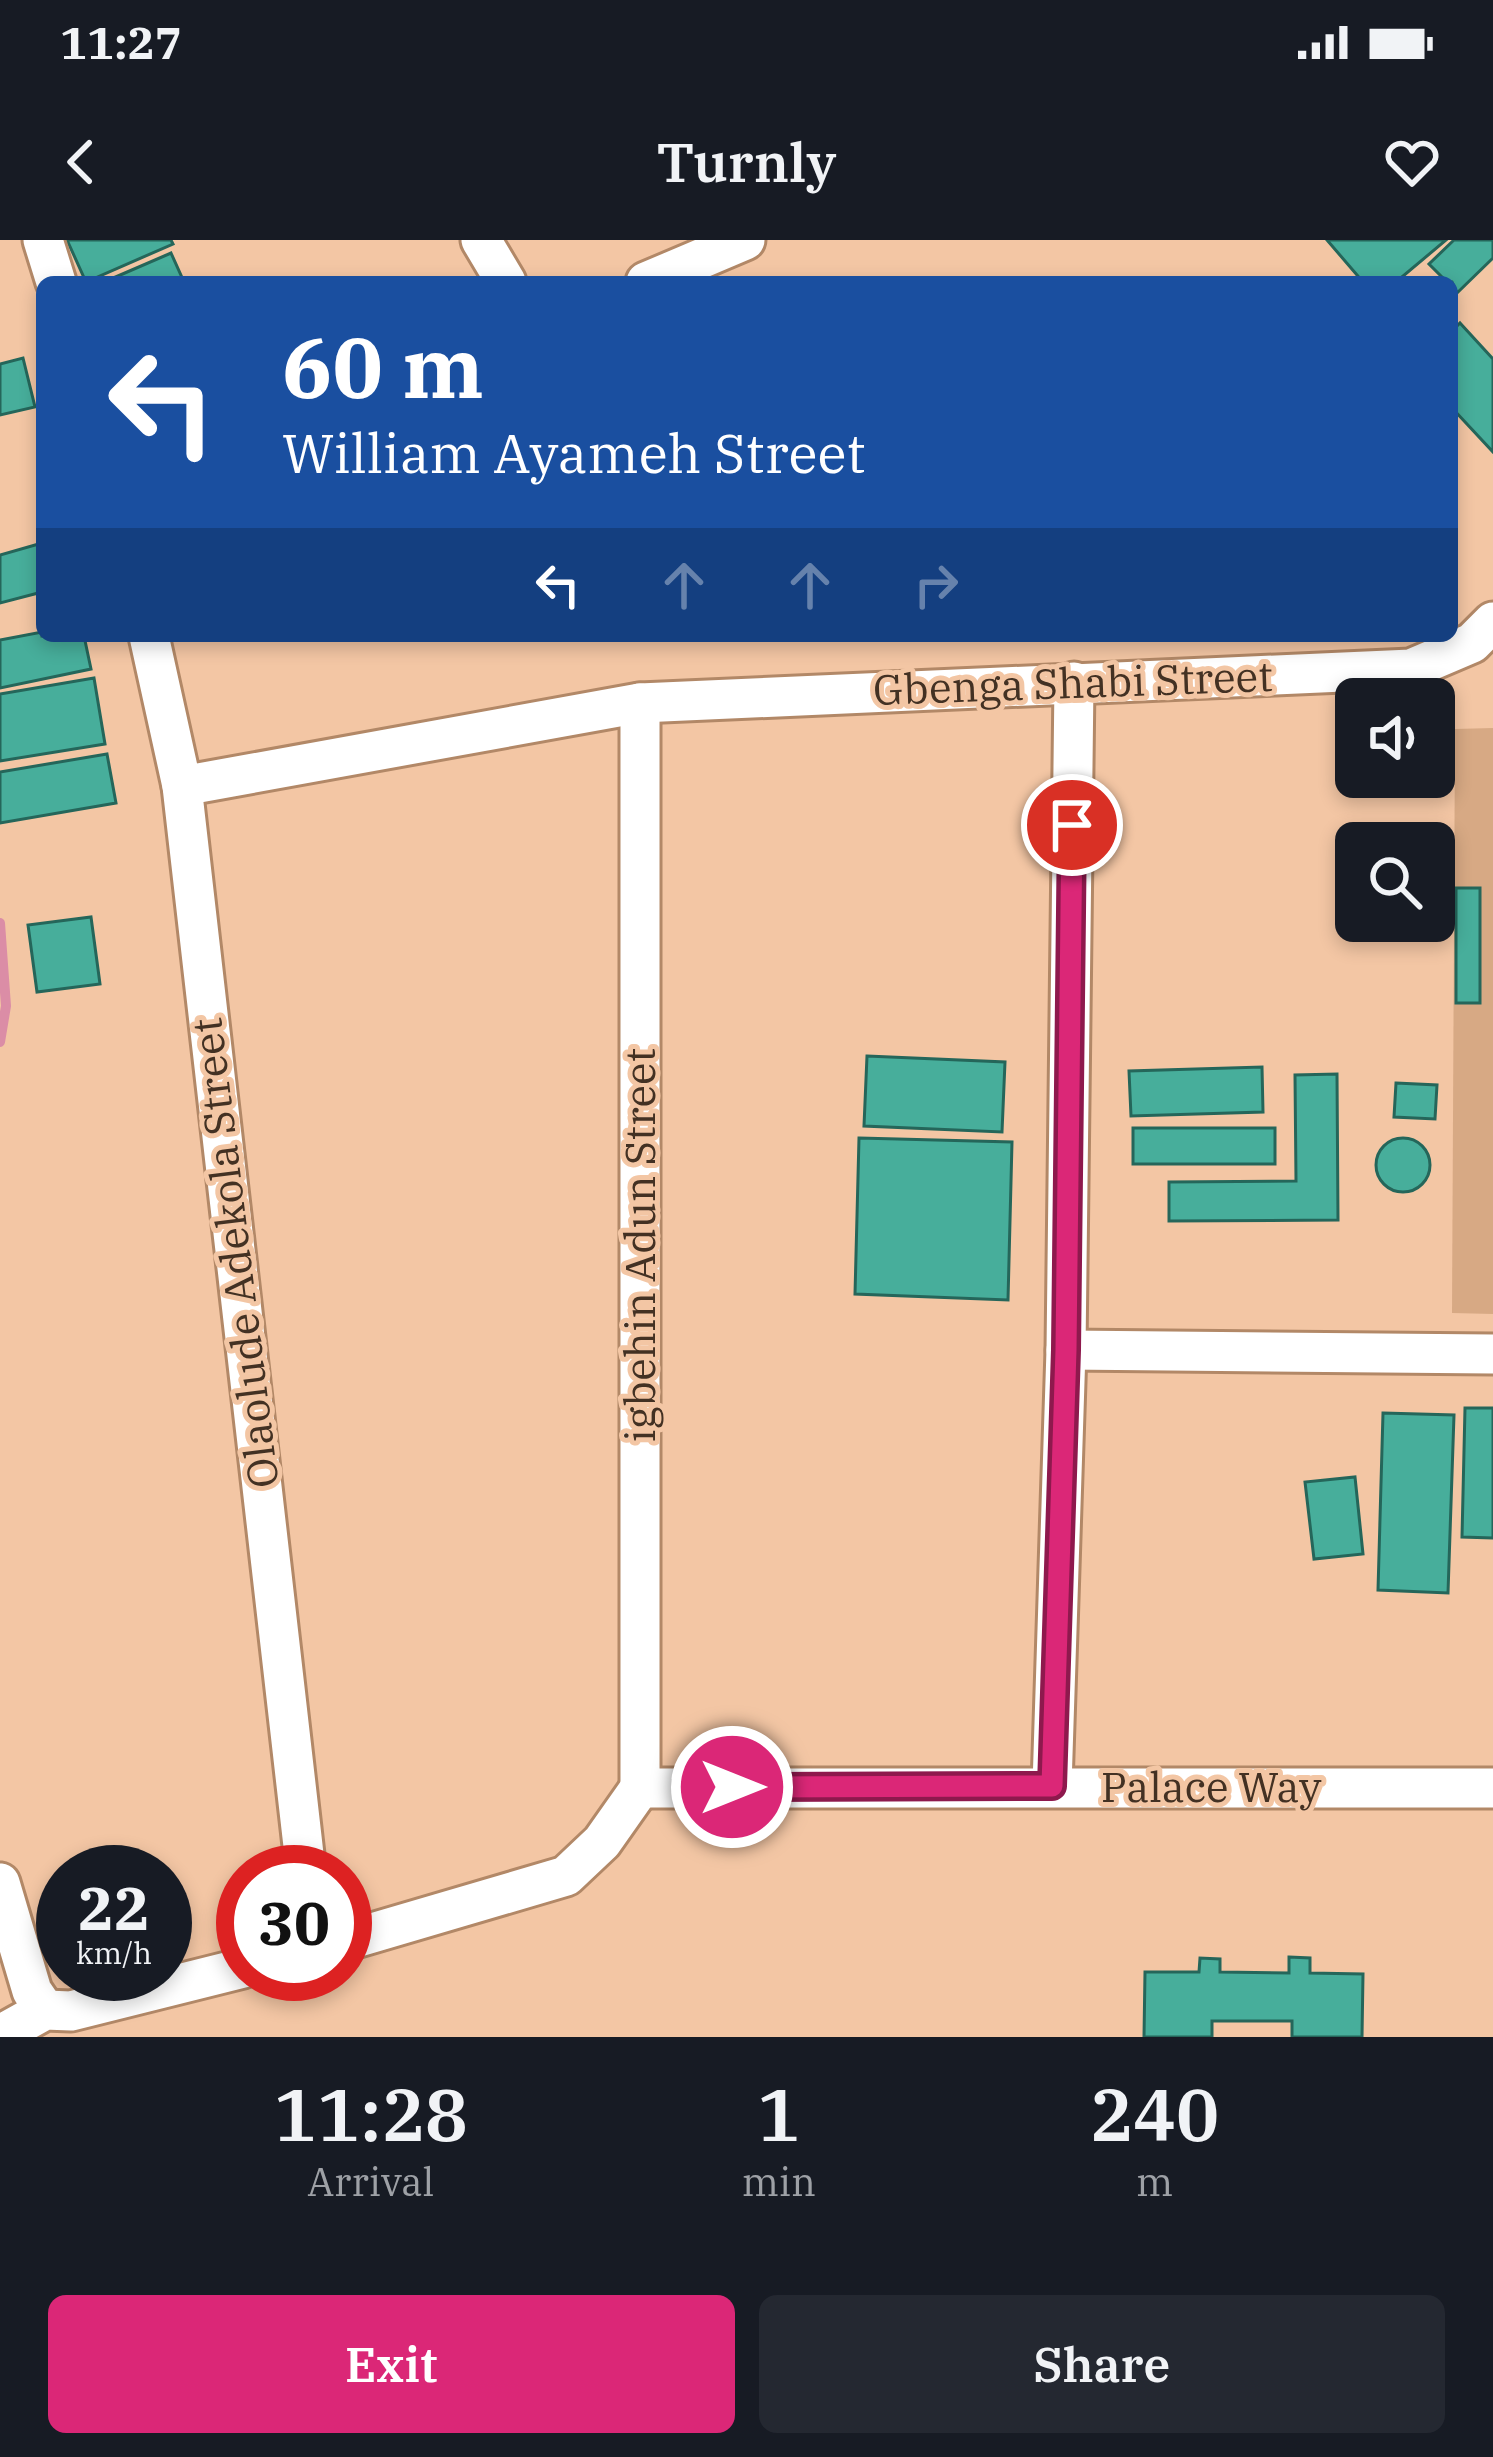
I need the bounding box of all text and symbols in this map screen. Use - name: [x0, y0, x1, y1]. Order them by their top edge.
- text: 11:27: [60, 13, 182, 71]
- text: Turnly: [657, 127, 836, 197]
- icon: back: [48, 129, 114, 195]
- icon: heart: [1379, 129, 1445, 195]
- text: 60 m: [282, 312, 484, 421]
- icon: left: [84, 324, 240, 480]
- text: William Ayameh Street: [282, 418, 866, 488]
- icon: left: [525, 552, 591, 618]
- icon: ahead: [651, 552, 717, 618]
- icon: ahead: [777, 552, 843, 618]
- icon: right: [903, 552, 969, 618]
- street label: Gbenga Shabi Street: [872, 648, 1274, 717]
- map controls: [1335, 678, 1455, 942]
- button: sound: [1335, 678, 1455, 798]
- pin: [1021, 774, 1123, 876]
- icon: arrive: [1039, 792, 1105, 858]
- button: search: [1335, 822, 1455, 942]
- street label: Olaolude Adekola Street: [178, 1015, 291, 1491]
- street label: igbehin Adun Street: [612, 1048, 667, 1442]
- position arrow: [669, 1724, 795, 1850]
- street label: Palace Way: [1101, 1759, 1322, 1814]
- speed limit sign: 30: [216, 1845, 372, 2001]
- text: 22: [78, 1868, 150, 1947]
- text: km/h: [76, 1933, 152, 1972]
- text: 11:28: [274, 2067, 468, 2161]
- text: 1: [757, 2067, 800, 2161]
- text: 240: [1090, 2067, 1219, 2161]
- text: Arrival: [307, 2156, 434, 2207]
- text: min: [742, 2156, 816, 2207]
- text: m: [1136, 2156, 1173, 2207]
- button: Exit: [48, 2295, 735, 2433]
- button: Share: [759, 2295, 1445, 2433]

